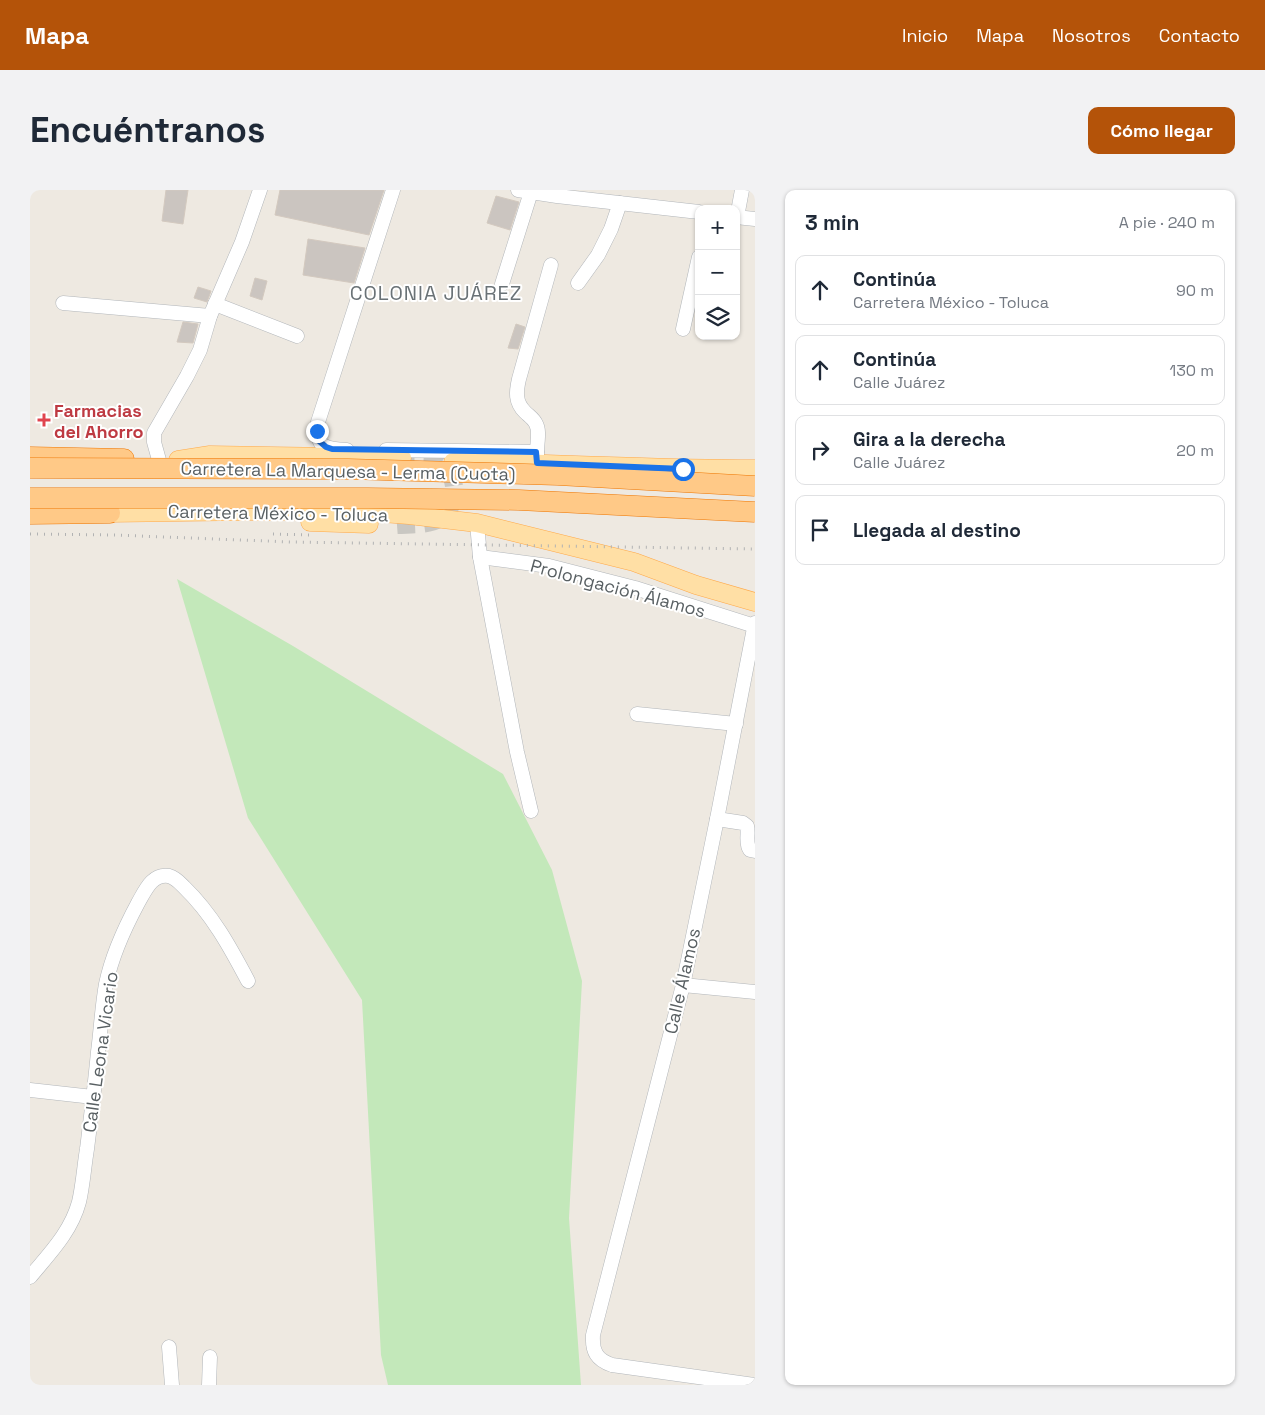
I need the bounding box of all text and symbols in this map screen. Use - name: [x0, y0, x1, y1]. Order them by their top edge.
- text: Mapa: [25, 20, 89, 51]
- text: Inicio: [902, 24, 948, 47]
- text: Mapa: [976, 24, 1024, 47]
- text: Nosotros: [1052, 24, 1131, 47]
- text: Contacto: [1159, 24, 1240, 47]
- button: Cómo llegar: [1088, 107, 1235, 154]
- text: Encuéntranos: [30, 108, 265, 152]
- map controls: [695, 205, 740, 340]
- button: +: [695, 205, 740, 250]
- text: 3 min: [805, 209, 860, 236]
- text: A pie · 240 m: [1119, 212, 1215, 233]
- button: −: [695, 250, 740, 295]
- text: Continúa: [853, 267, 936, 292]
- icon: ahead: [806, 276, 834, 304]
- district label: COLONIA JUÁREZ: [350, 280, 522, 306]
- text: 90 m: [1176, 280, 1214, 301]
- text: Carretera México - Toluca: [853, 292, 1049, 313]
- button: layers: [695, 295, 740, 340]
- text: Continúa: [853, 347, 936, 372]
- icon: ahead: [806, 356, 834, 384]
- text: 130 m: [1170, 360, 1214, 381]
- text: Calle Juárez: [853, 372, 945, 393]
- place label: Farmacias del Ahorro: [54, 399, 143, 443]
- marker: Farmacias del Ahorro: [38, 414, 50, 426]
- route end: [306, 420, 329, 443]
- text: Gira a la derecha: [853, 427, 1005, 452]
- icon: right: [806, 436, 834, 464]
- text: 20 m: [1176, 440, 1214, 461]
- text: Calle Juárez: [853, 452, 945, 473]
- street label: Carretera La Marquesa - Lerma (Cuota): [180, 457, 516, 485]
- route start: [672, 458, 695, 481]
- street label: Carretera México - Toluca: [168, 500, 388, 526]
- icon: arrive: [806, 516, 834, 544]
- text: Llegada al destino: [853, 518, 1021, 543]
- street label: Prolongación Álamos: [528, 554, 708, 622]
- street label: Calle Álamos: [659, 926, 705, 1036]
- street label: Calle Leona Vicario: [77, 970, 123, 1134]

